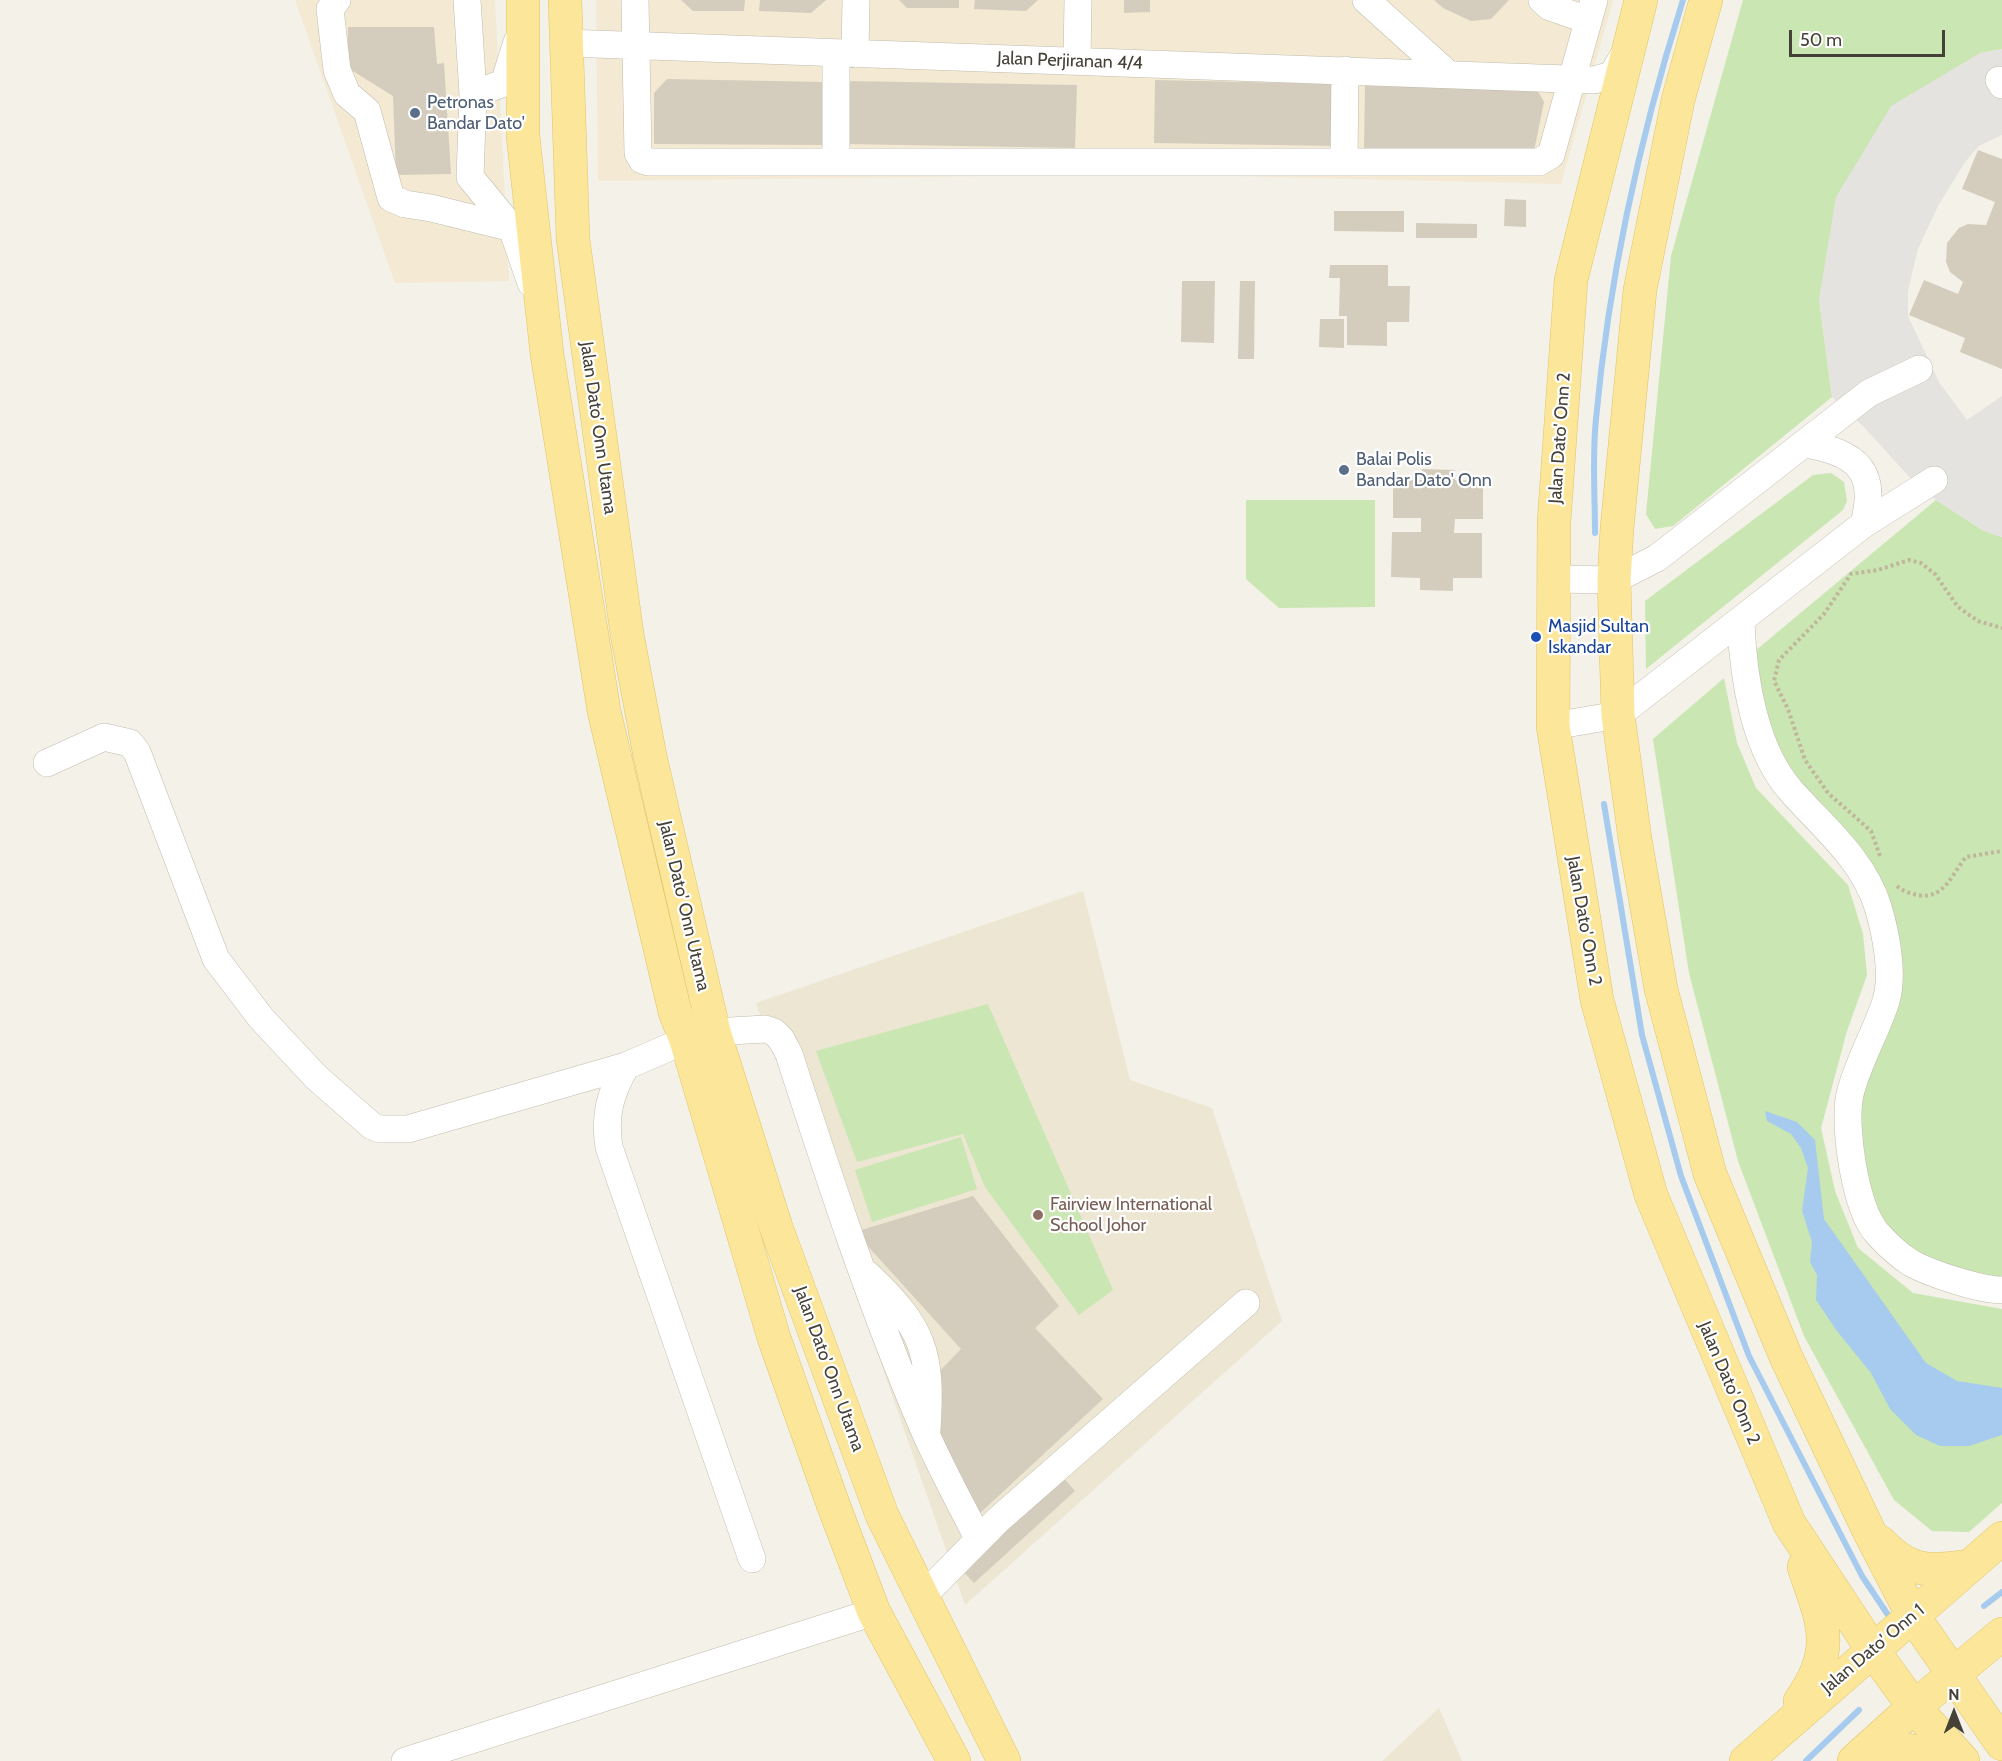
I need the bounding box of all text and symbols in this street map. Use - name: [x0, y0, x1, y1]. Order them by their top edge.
- scale bar: [1792, 18, 1948, 56]
- text: 50 m: [1800, 29, 1842, 51]
- street label: Jalan Perjiranan 4/4: [997, 48, 1143, 74]
- place label: Petronas Bandar Dato': [427, 92, 525, 134]
- marker: Petronas Bandar Dato': [408, 106, 422, 120]
- street label: Jalan Dato' Onn Utama: [575, 340, 621, 516]
- street label: Jalan Dato' Onn 2: [1545, 372, 1575, 504]
- place label: Balai Polis Bandar Dato' Onn: [1356, 449, 1492, 492]
- marker: Balai Polis Bandar Dato' Onn: [1337, 463, 1351, 477]
- place label: Masjid Sultan Iskandar: [1548, 616, 1649, 658]
- marker: Masjid Sultan Iskandar: [1529, 630, 1543, 644]
- street label: Jalan Dato' Onn Utama: [654, 819, 714, 993]
- street label: Jalan Dato' Onn 2: [1562, 854, 1606, 988]
- place label: Fairview International School Johor: [1050, 1194, 1212, 1236]
- marker: Fairview International School Johor: [1031, 1208, 1045, 1222]
- street label: Jalan Dato' Onn Utama: [789, 1284, 869, 1454]
- street label: Jalan Dato' Onn 2: [1693, 1318, 1765, 1448]
- street label: Jalan Dato' Onn 1: [1817, 1600, 1929, 1698]
- north arrow: [1924, 1683, 1984, 1743]
- text: N: [1948, 1685, 1960, 1704]

